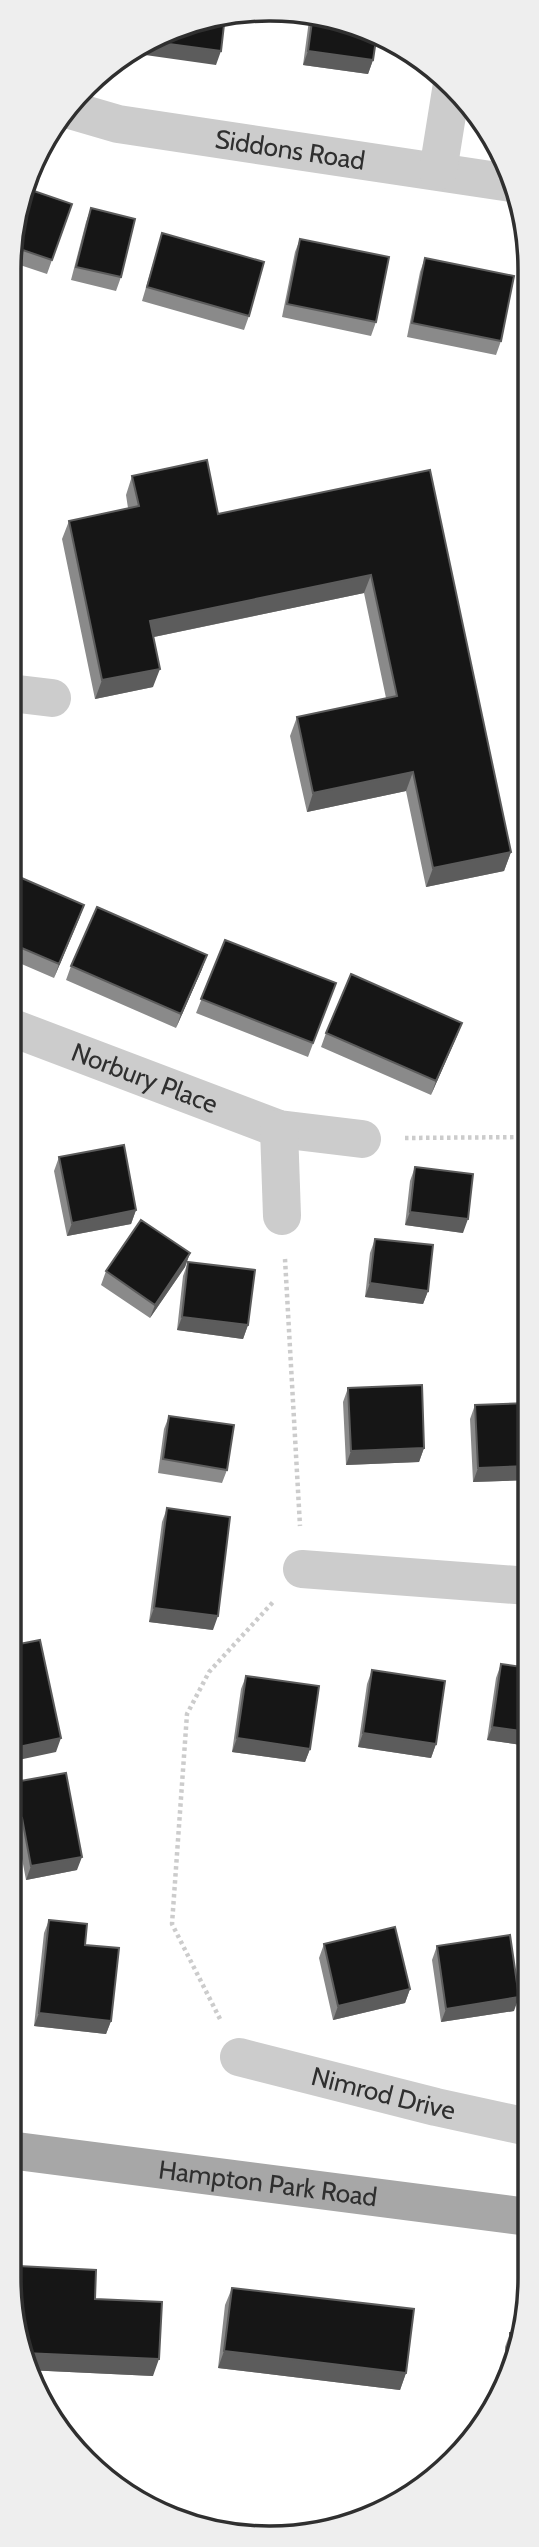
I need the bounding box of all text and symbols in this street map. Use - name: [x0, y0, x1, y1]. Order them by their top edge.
- street label: Siddons Road: [213, 123, 367, 177]
- street label: Norbury Place: [67, 1036, 222, 1120]
- street label: Nimrod Drive: [308, 2060, 458, 2127]
- street label: Hampton Park Road: [157, 2153, 379, 2213]

